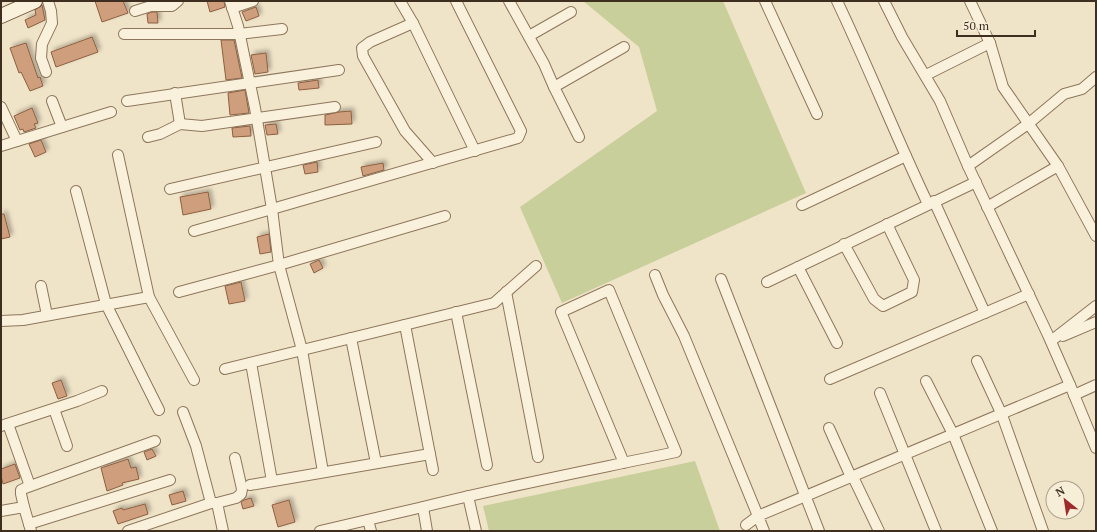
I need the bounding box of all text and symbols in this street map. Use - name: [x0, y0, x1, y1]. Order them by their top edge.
- scale bar: [957, 12, 1035, 38]
- text: 50 m: [963, 18, 990, 33]
- north arrow: [1045, 480, 1085, 520]
- text: N: [1053, 483, 1068, 499]

